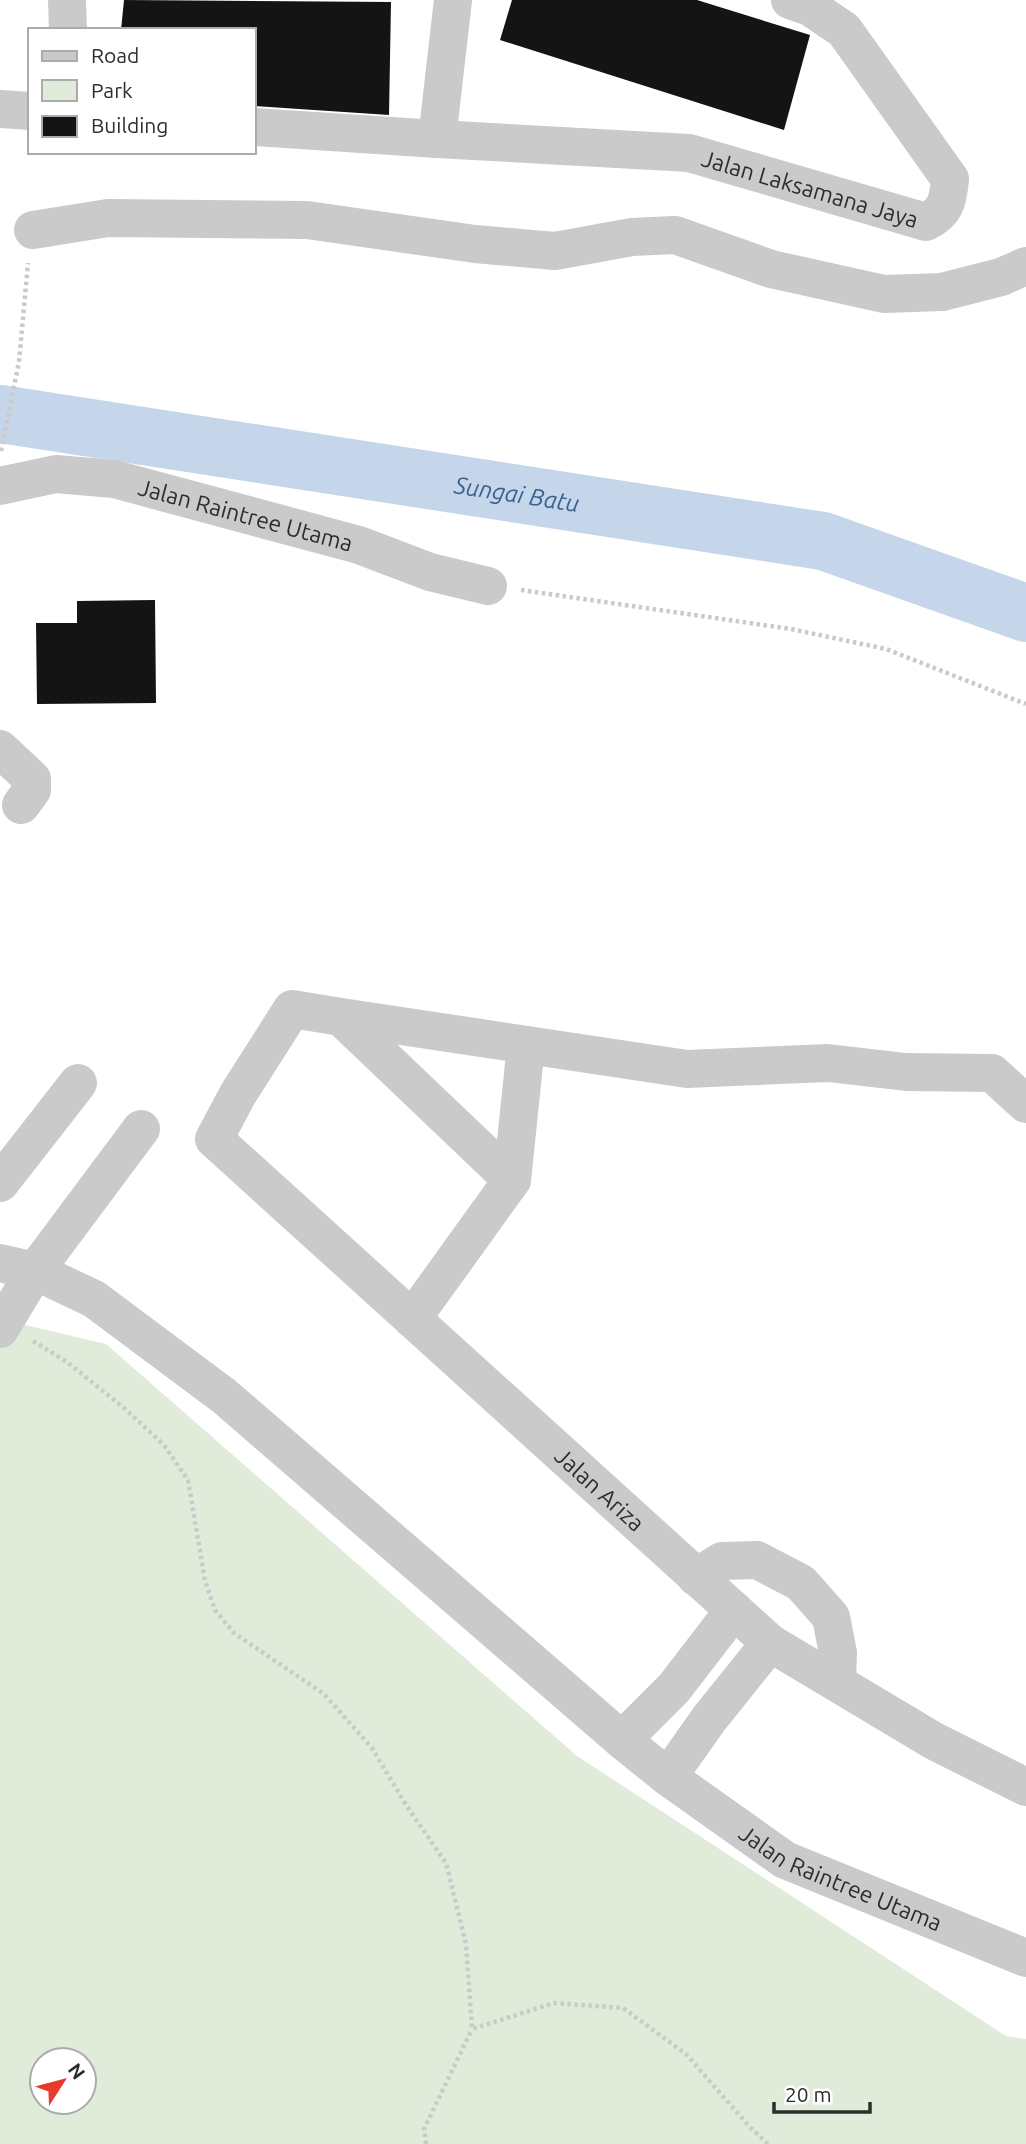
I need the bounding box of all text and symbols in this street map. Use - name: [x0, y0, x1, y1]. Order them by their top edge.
- legend: [28, 28, 256, 154]
- text: Road: [91, 43, 139, 67]
- text: Park: [91, 78, 133, 102]
- text: Building: [91, 113, 168, 137]
- street label: Jalan Laksamana Jaya: [699, 145, 921, 232]
- water label: Sungai Batu: [451, 471, 581, 517]
- street label: Jalan Raintree Utama: [136, 474, 356, 555]
- street label: Jalan Ariza: [551, 1442, 650, 1536]
- street label: Jalan Raintree Utama: [735, 1819, 946, 1935]
- north arrow: [28, 2046, 98, 2116]
- text: N: [64, 2059, 90, 2083]
- scale bar: [774, 2070, 870, 2114]
- text: 20 m: [785, 2082, 832, 2106]

